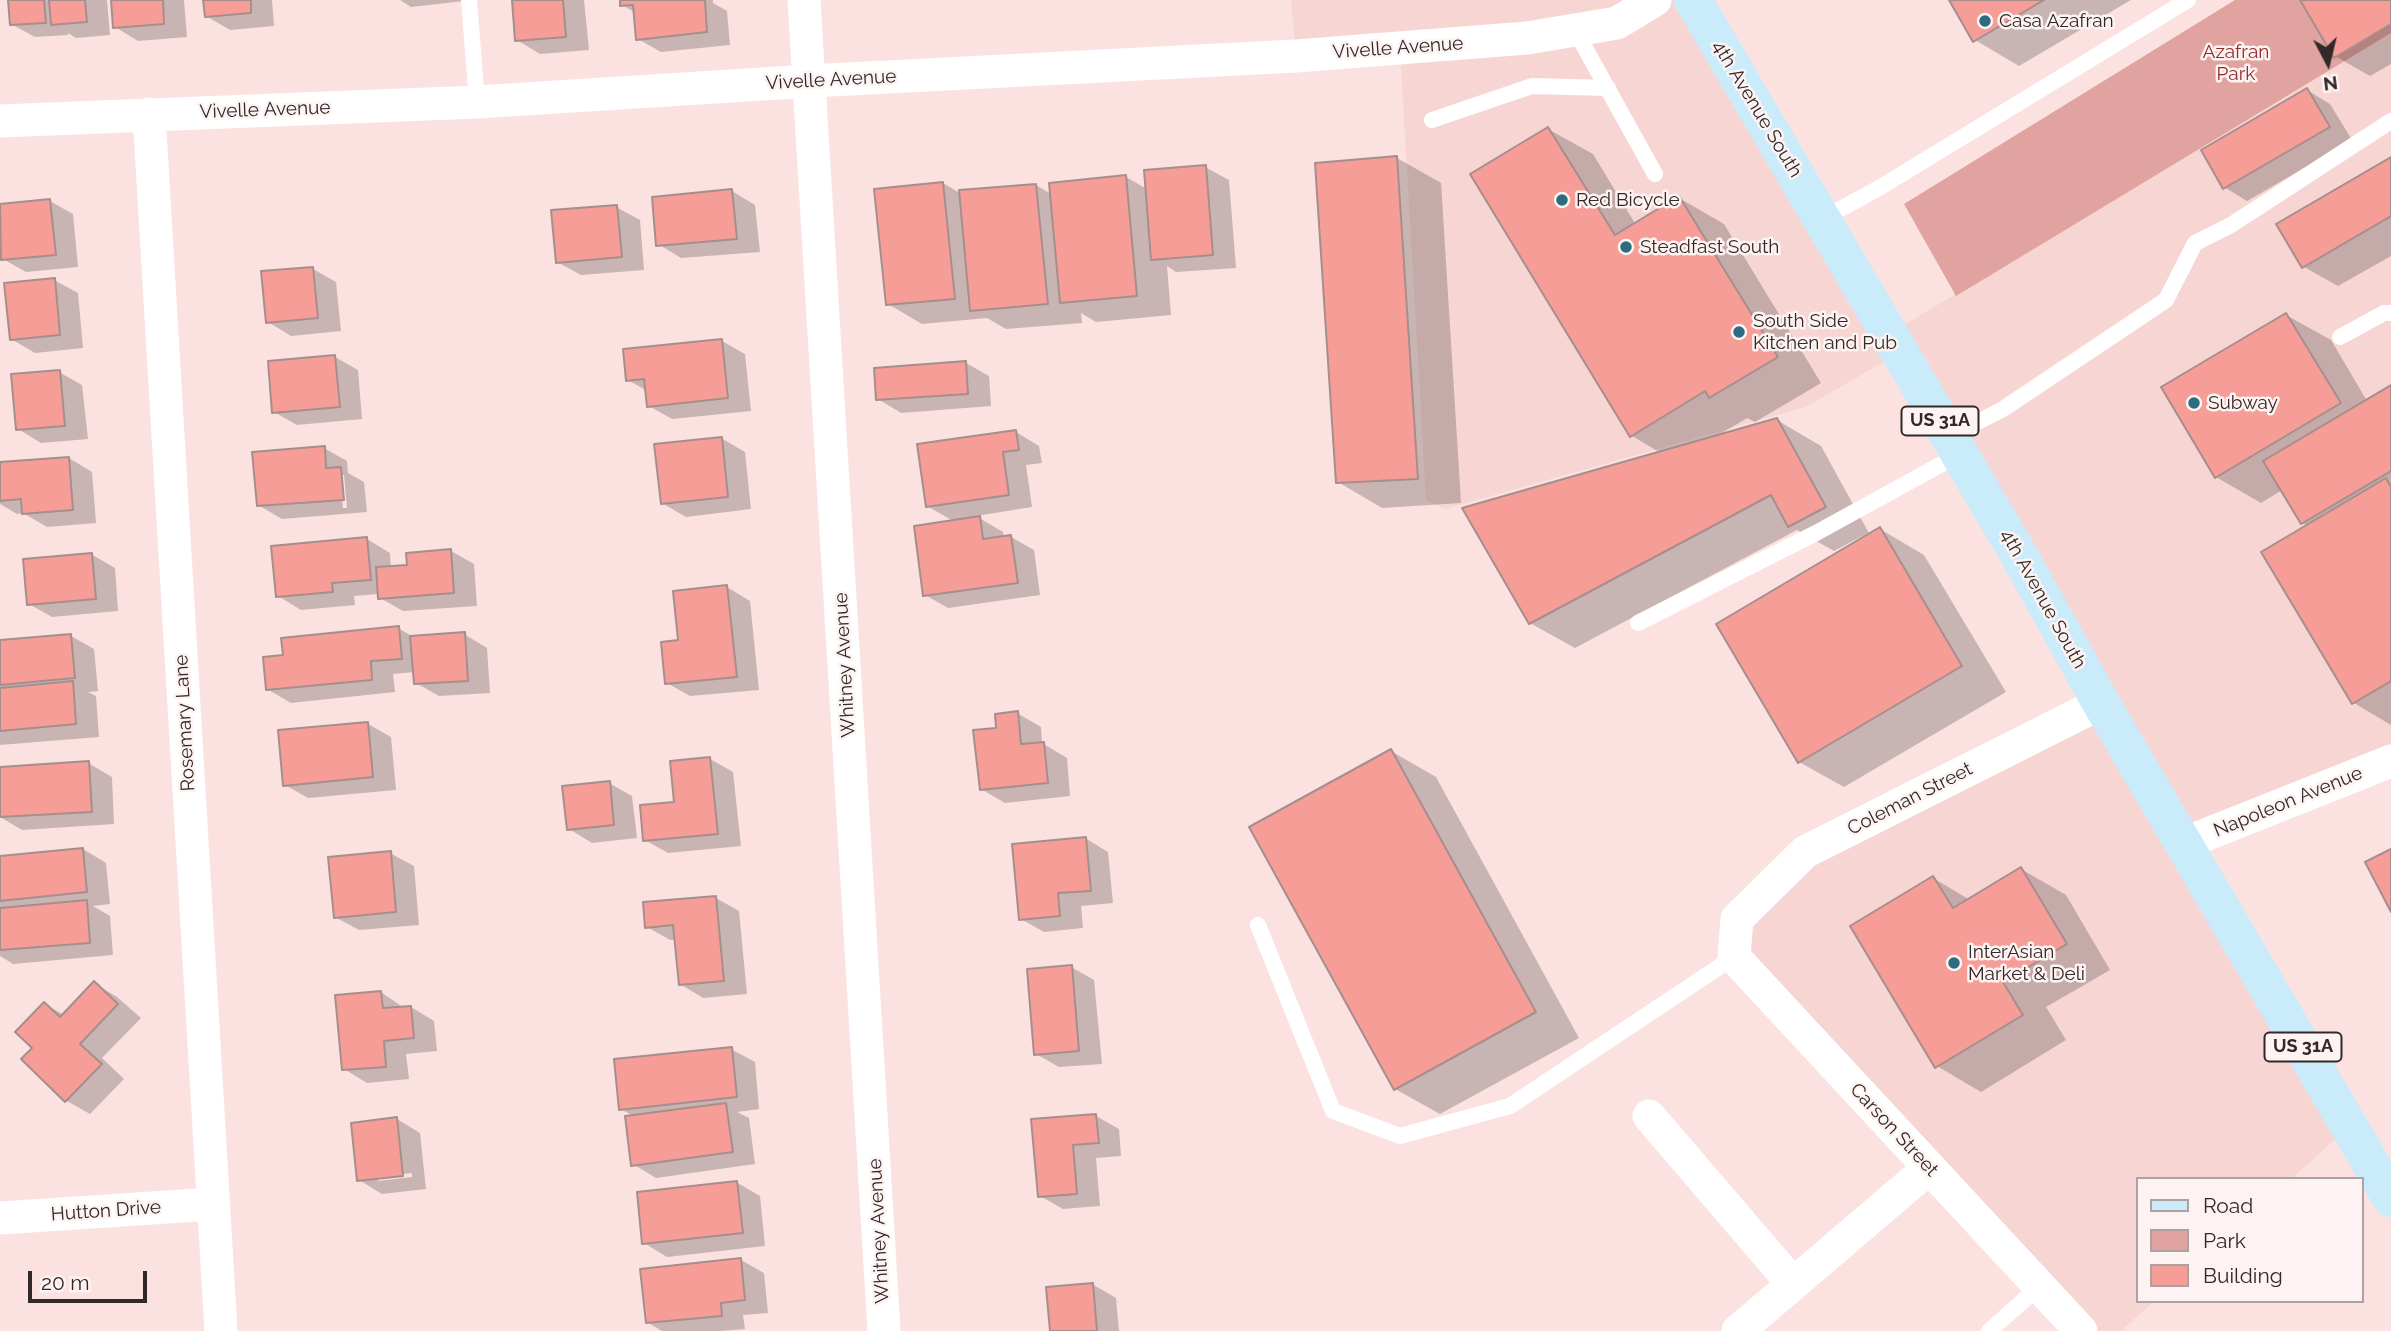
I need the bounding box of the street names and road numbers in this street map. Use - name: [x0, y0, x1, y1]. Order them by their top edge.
- street label: Vivelle Avenue: [1332, 32, 1464, 64]
- street label: 4th Avenue South: [1707, 36, 1807, 182]
- street label: Vivelle Avenue: [765, 65, 897, 95]
- street label: Vivelle Avenue: [199, 96, 331, 124]
- road number: US 31A: [1902, 407, 1979, 436]
- street label: 4th Avenue South: [1995, 525, 2091, 673]
- street label: Whitney Avenue: [830, 592, 860, 738]
- street label: Rosemary Lane: [170, 654, 200, 792]
- street label: Coleman Street: [1844, 758, 1976, 840]
- street label: Napoleon Avenue: [2210, 762, 2366, 842]
- road number: US 31A: [2264, 1032, 2342, 1062]
- street label: Carson Street: [1845, 1079, 1943, 1181]
- street label: Whitney Avenue: [864, 1158, 894, 1304]
- street label: Hutton Drive: [50, 1196, 162, 1226]

